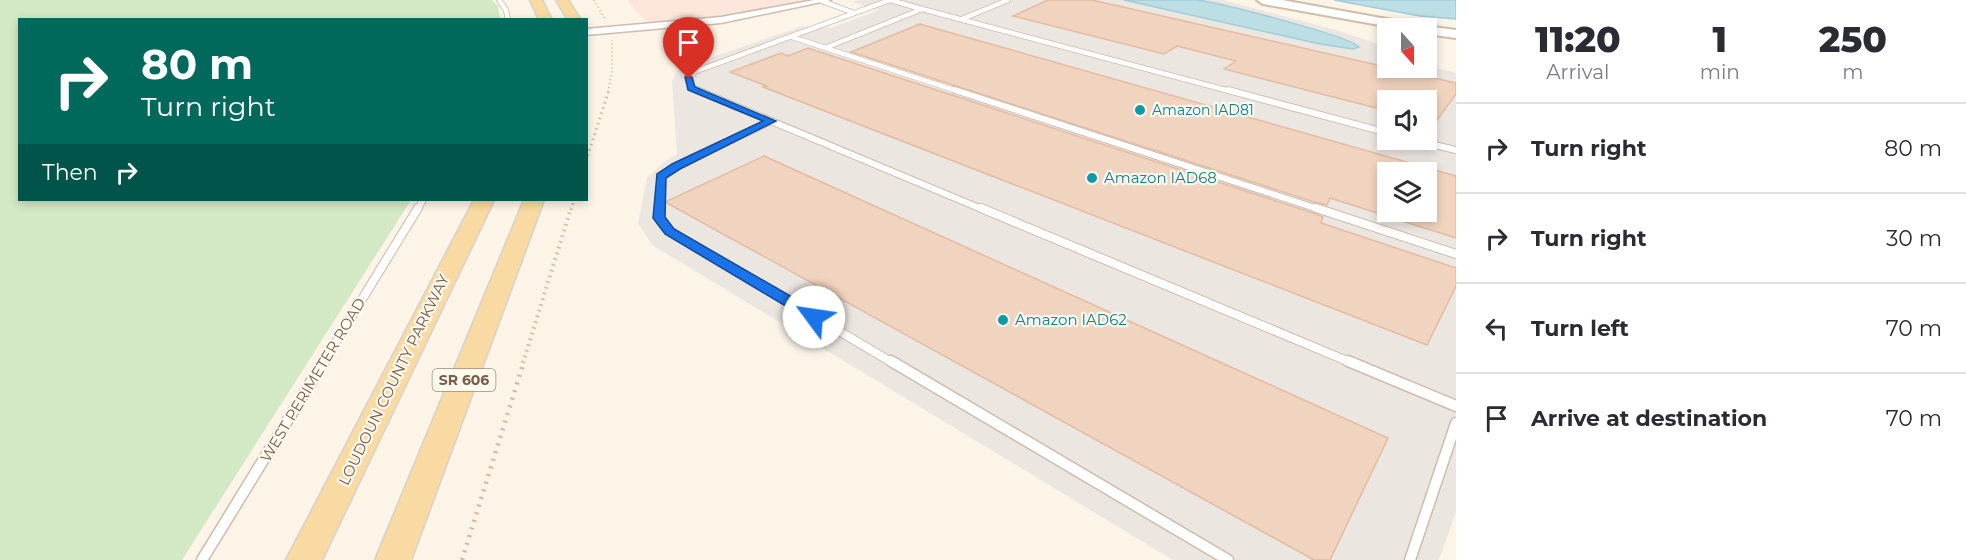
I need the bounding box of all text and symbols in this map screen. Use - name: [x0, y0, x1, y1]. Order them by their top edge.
- pin: [663, 17, 714, 79]
- text: 11:20: [1535, 17, 1621, 61]
- text: 1: [1712, 17, 1727, 61]
- text: 250: [1819, 17, 1887, 61]
- north arrow: [1377, 18, 1437, 78]
- map controls: [1377, 18, 1437, 222]
- icon: arrive: [672, 26, 705, 59]
- text: 80 m: [141, 38, 253, 90]
- icon: right: [42, 42, 120, 120]
- text: Arrival: [1546, 60, 1609, 84]
- text: min: [1700, 60, 1740, 84]
- text: m: [1842, 60, 1864, 84]
- text: Turn right: [141, 90, 276, 123]
- button: sound: [1377, 90, 1437, 150]
- place label: Amazon IAD81: [1152, 101, 1254, 119]
- marker: Amazon IAD81: [1133, 103, 1147, 117]
- icon: right: [1480, 132, 1513, 165]
- text: Turn right: [1531, 135, 1646, 162]
- text: 80 m: [1884, 135, 1942, 162]
- icon: right: [110, 156, 143, 189]
- text: Then: [42, 159, 98, 186]
- button: layers: [1377, 162, 1437, 222]
- place label: Amazon IAD68: [1104, 168, 1217, 187]
- marker: Amazon IAD68: [1085, 171, 1099, 185]
- icon: right: [1480, 222, 1513, 255]
- text: Turn right: [1531, 225, 1646, 252]
- text: 30 m: [1886, 225, 1942, 252]
- street label: LOUDOUN COUNTY PARKWAY: [334, 271, 453, 488]
- position arrow: [782, 285, 846, 349]
- street label: WEST PERIMETER ROAD: [256, 294, 369, 465]
- place label: Amazon IAD62: [1015, 310, 1127, 329]
- icon: left: [1480, 312, 1513, 345]
- marker: Amazon IAD62: [996, 313, 1010, 327]
- text: Turn left: [1531, 315, 1629, 342]
- text: 70 m: [1886, 315, 1942, 342]
- road number: SR 606: [432, 369, 496, 391]
- icon: arrive: [1480, 402, 1513, 435]
- text: Arrive at destination: [1531, 405, 1767, 432]
- text: 70 m: [1886, 405, 1942, 432]

